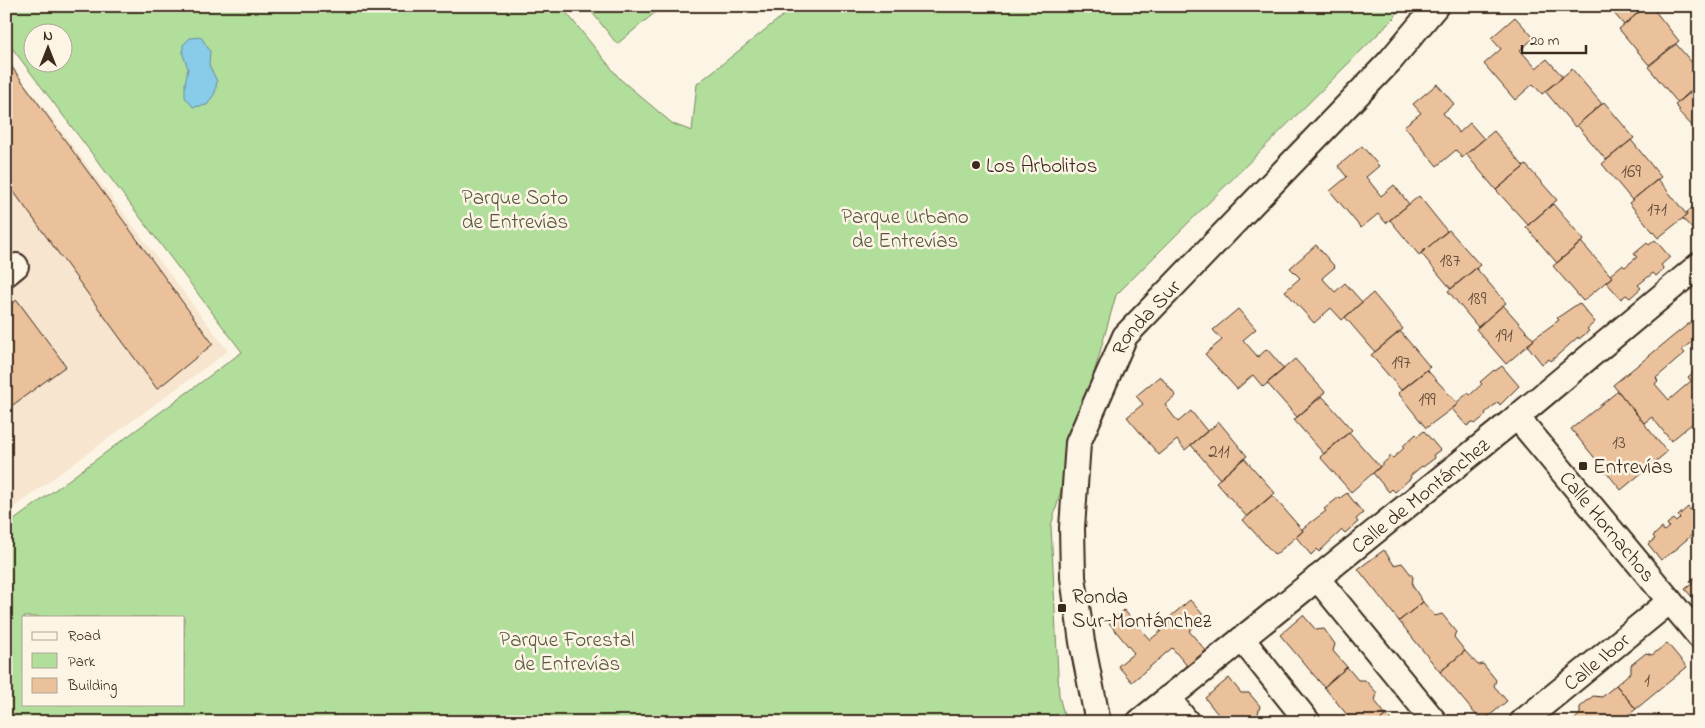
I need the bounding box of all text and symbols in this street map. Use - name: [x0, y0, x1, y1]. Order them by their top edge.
- north arrow: [22, 22, 72, 72]
- scale bar: [1522, 22, 1586, 54]
- text: N: [43, 26, 53, 47]
- text: 20 m: [1530, 30, 1560, 52]
- place label: Los Arbolitos: [986, 152, 1097, 182]
- marker: Los Arbolitos: [970, 159, 982, 171]
- house number: 169: [1621, 159, 1641, 186]
- park label: Parque Soto de Entrevías: [462, 184, 568, 238]
- house number: 171: [1647, 197, 1667, 224]
- park label: Parque Urbano de Entrevías: [841, 203, 969, 257]
- house number: 187: [1440, 248, 1461, 275]
- street label: Ronda Sur: [1105, 273, 1189, 360]
- house number: 189: [1468, 286, 1487, 313]
- house number: 191: [1495, 323, 1513, 350]
- house number: 197: [1391, 350, 1411, 377]
- house number: 199: [1418, 387, 1436, 414]
- house number: 13: [1612, 430, 1626, 457]
- street label: Calle de Montánchez: [1345, 431, 1497, 562]
- house number: 211: [1208, 439, 1230, 466]
- place label: Entrevías: [1593, 453, 1673, 483]
- marker: Entrevías: [1577, 460, 1589, 472]
- street label: Calle Hornachos: [1551, 465, 1662, 590]
- place label: Ronda Sur-Montánchez: [1072, 583, 1212, 637]
- marker: Ronda Sur-Montánchez: [1056, 602, 1068, 614]
- legend: [22, 616, 185, 706]
- text: Road: [68, 625, 101, 647]
- park label: Parque Forestal de Entrevías: [499, 626, 635, 680]
- street label: Calle Ibor: [1558, 626, 1638, 699]
- text: Park: [68, 651, 96, 673]
- house number: 1: [1644, 668, 1650, 695]
- text: Building: [67, 675, 117, 698]

